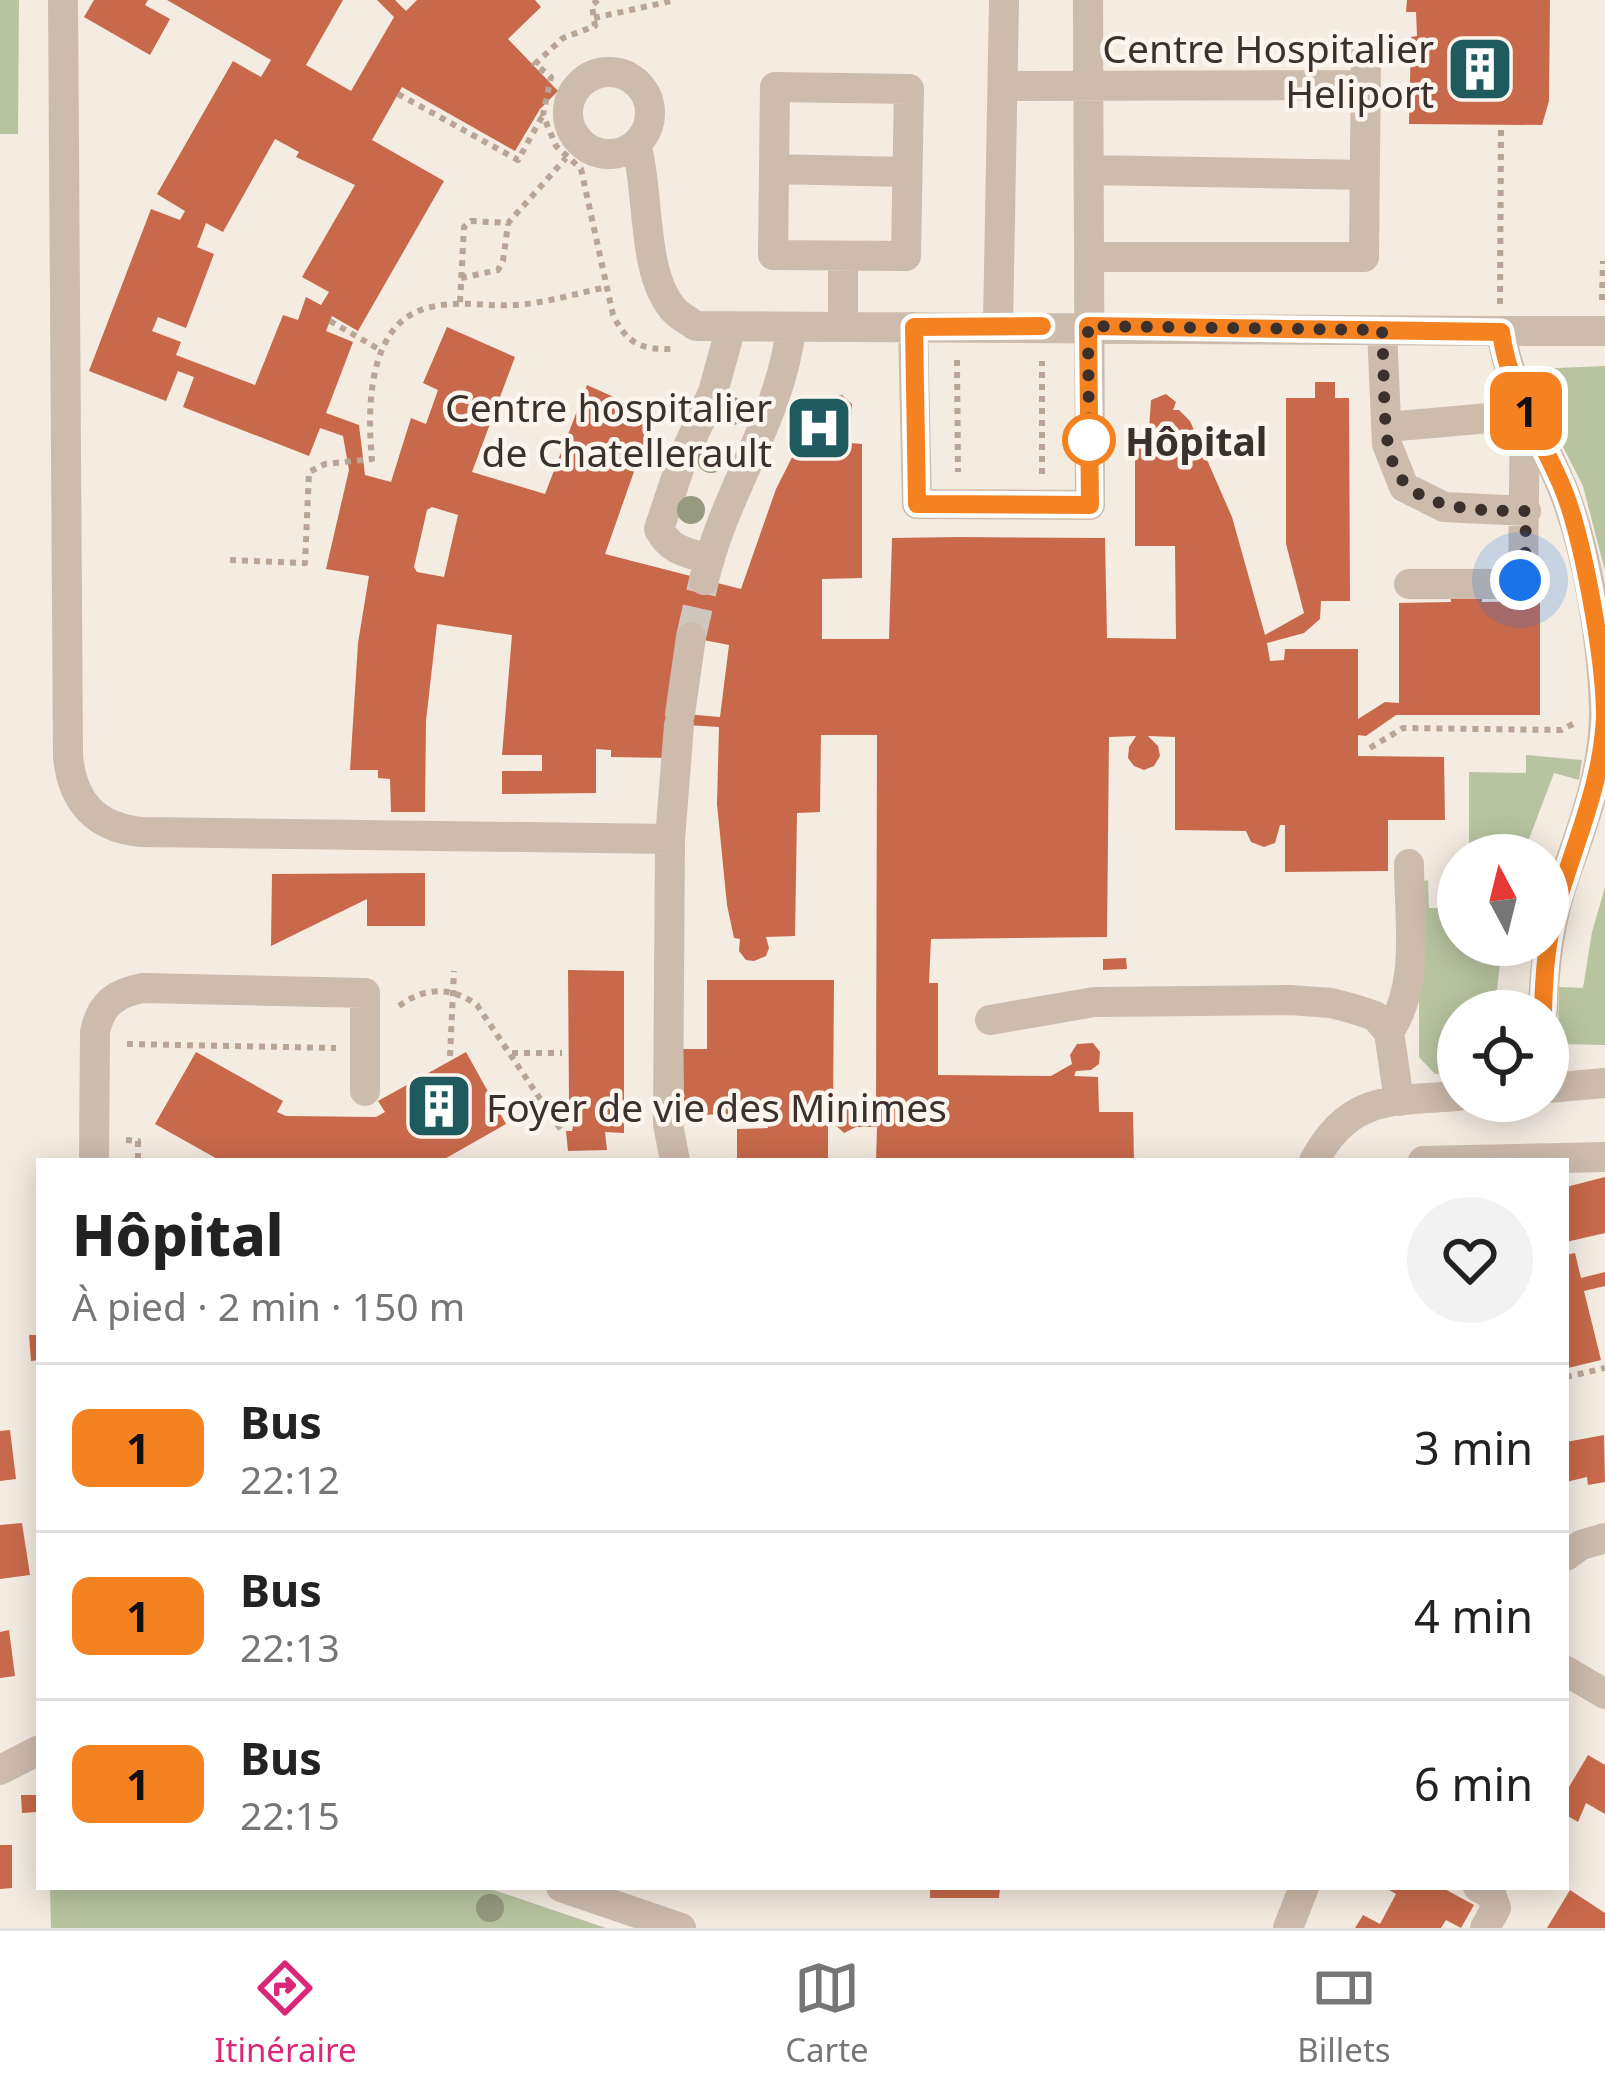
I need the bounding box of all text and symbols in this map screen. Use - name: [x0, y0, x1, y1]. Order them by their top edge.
- place label: Centre Hospitalier Heliport: [1102, 21, 1434, 119]
- building icon: Centre Hospitalier Heliport: [1445, 34, 1515, 104]
- line badge: 1: [1487, 372, 1565, 450]
- place label: Centre hospitalier de Chatellerault: [445, 380, 772, 478]
- text: 1: [1514, 382, 1538, 439]
- hospital icon: Centre hospitalier de Chatellerault: [784, 393, 854, 463]
- place label: Hôpital: [1125, 414, 1267, 467]
- marker: Hôpital: [1064, 415, 1114, 465]
- your location: [1490, 550, 1550, 610]
- north arrow: [1437, 834, 1569, 966]
- map controls: [1437, 834, 1569, 1122]
- button: locate: [1437, 990, 1569, 1122]
- building icon: Foyer de vie des Minimes: [404, 1071, 474, 1141]
- place label: Foyer de vie des Minimes: [486, 1080, 947, 1133]
- text: Hôpital: [72, 1195, 283, 1273]
- button: heart: [1407, 1197, 1533, 1323]
- text: À pied · 2 min · 150 m: [72, 1279, 465, 1332]
- text: Bus: [240, 1391, 322, 1452]
- text: 3 min: [1414, 1417, 1533, 1478]
- text: 1: [126, 1419, 150, 1476]
- text: 22:12: [240, 1452, 340, 1505]
- text: Bus: [240, 1559, 322, 1620]
- text: 4 min: [1414, 1585, 1533, 1646]
- text: 1: [126, 1587, 150, 1644]
- text: 22:13: [240, 1620, 340, 1673]
- text: Bus: [240, 1727, 322, 1788]
- text: 6 min: [1414, 1753, 1533, 1814]
- text: 1: [126, 1755, 150, 1812]
- text: 22:15: [240, 1788, 340, 1841]
- tab: Itinéraire: [214, 1955, 357, 2072]
- tab: Carte: [785, 1955, 869, 2072]
- tab: Billets: [1297, 1955, 1391, 2072]

